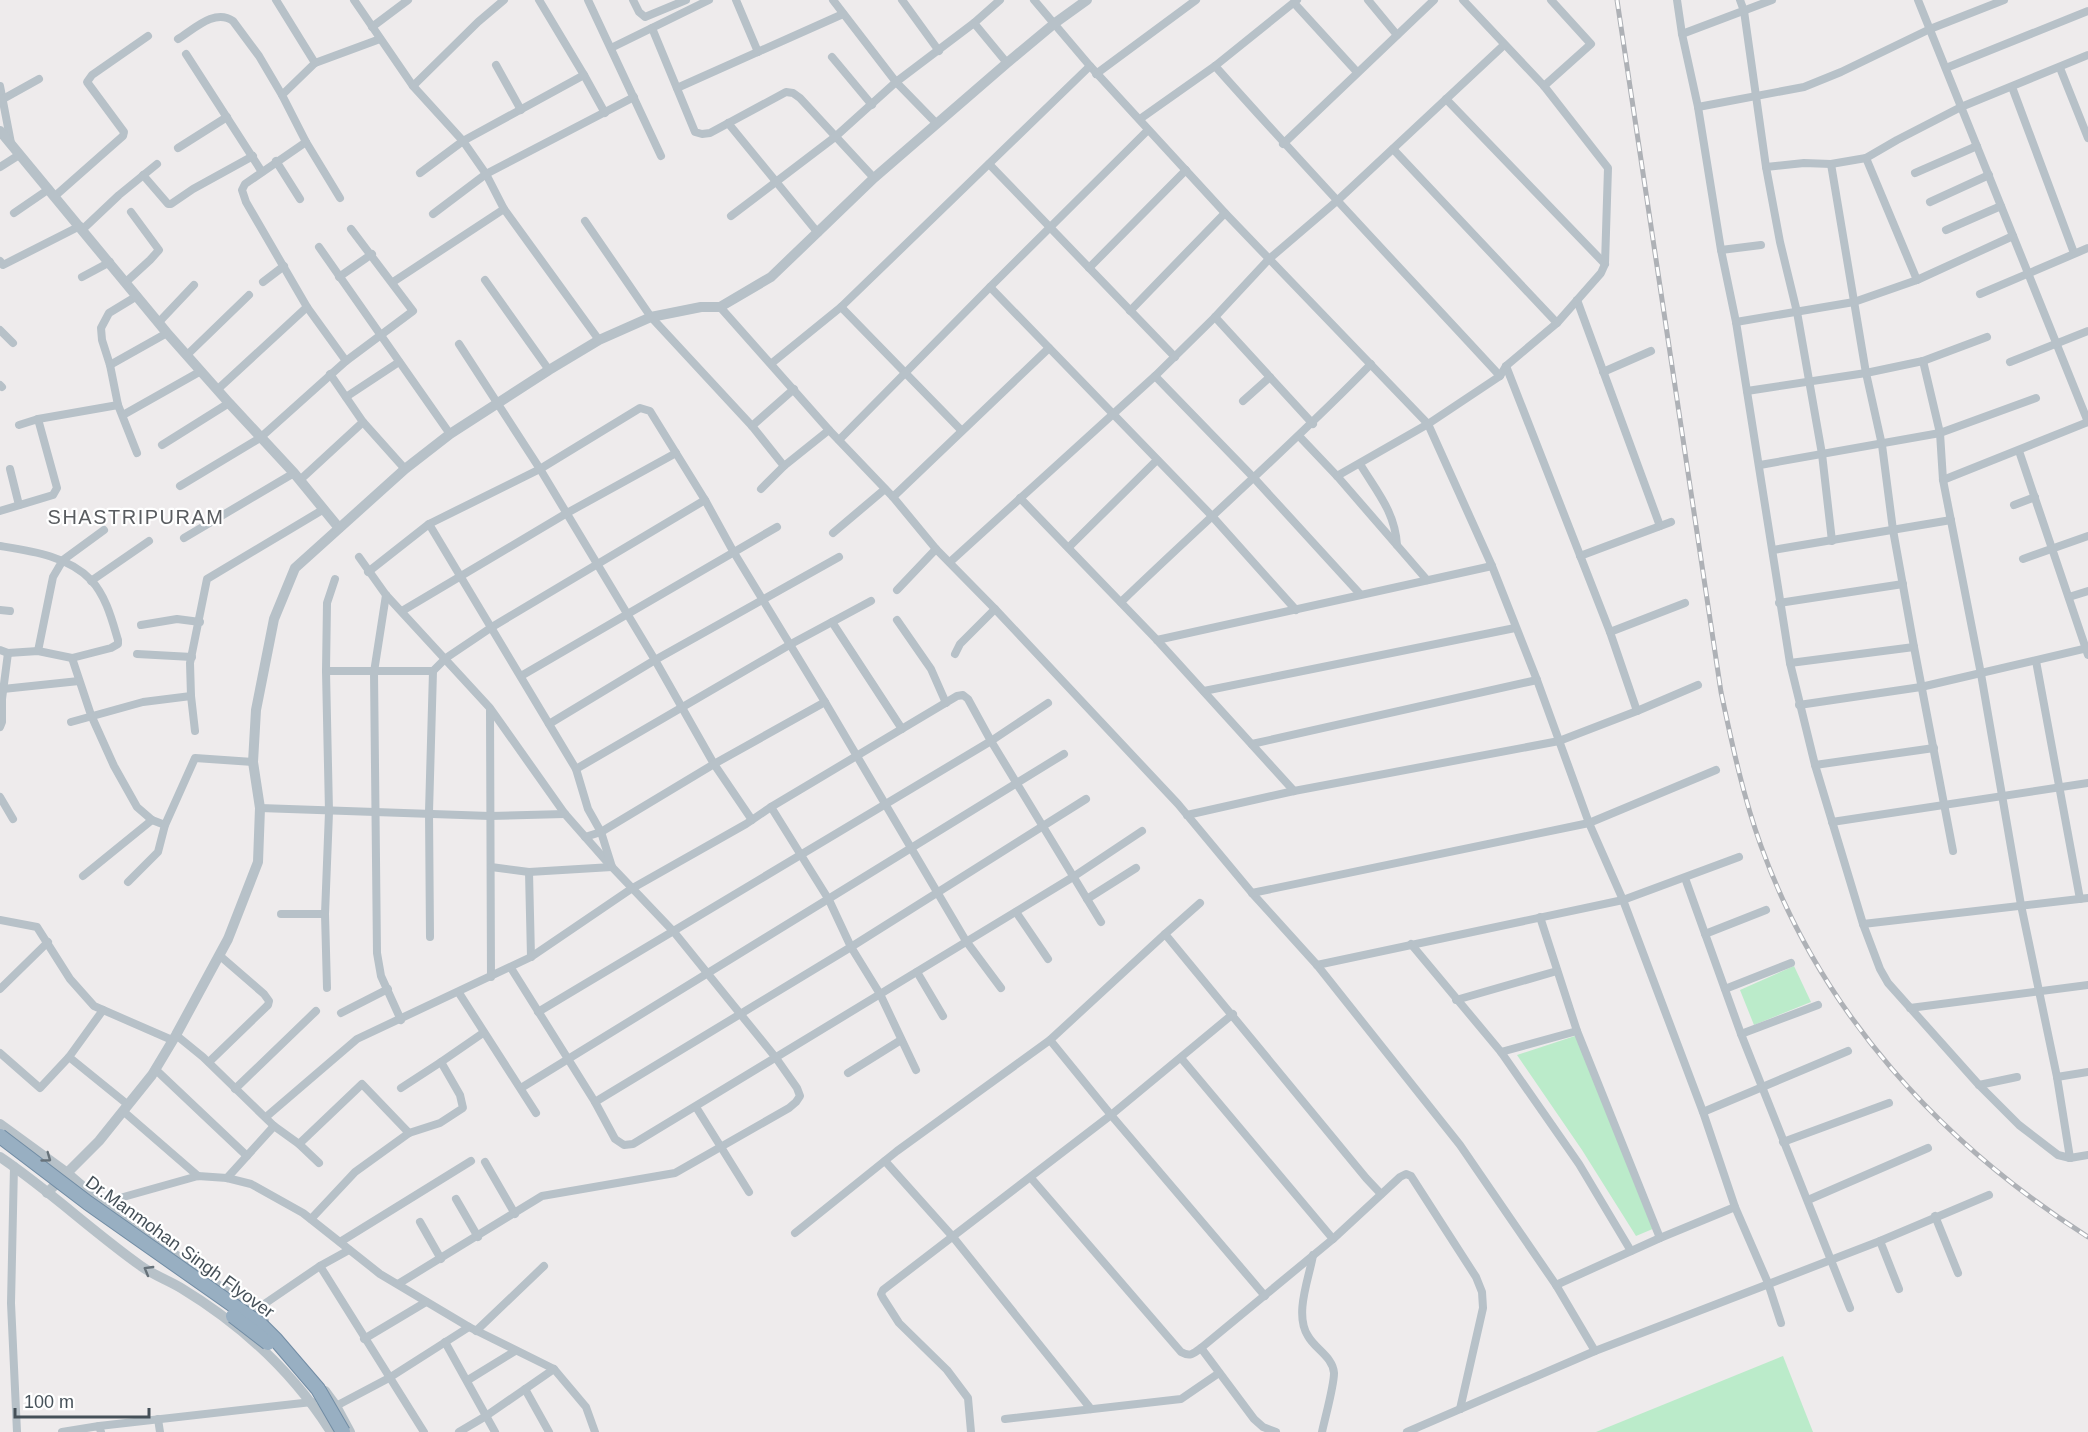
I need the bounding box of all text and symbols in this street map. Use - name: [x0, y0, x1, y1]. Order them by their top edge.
- district label: SHASTRIPURAM: [48, 506, 224, 528]
- one-way arrow: [41, 1151, 52, 1162]
- street label: Dr.Manmohan Singh Flyover: [82, 1172, 278, 1322]
- one-way arrow: [144, 1266, 154, 1278]
- scale bar: [15, 1381, 148, 1419]
- text: 100 m: [24, 1392, 74, 1412]

